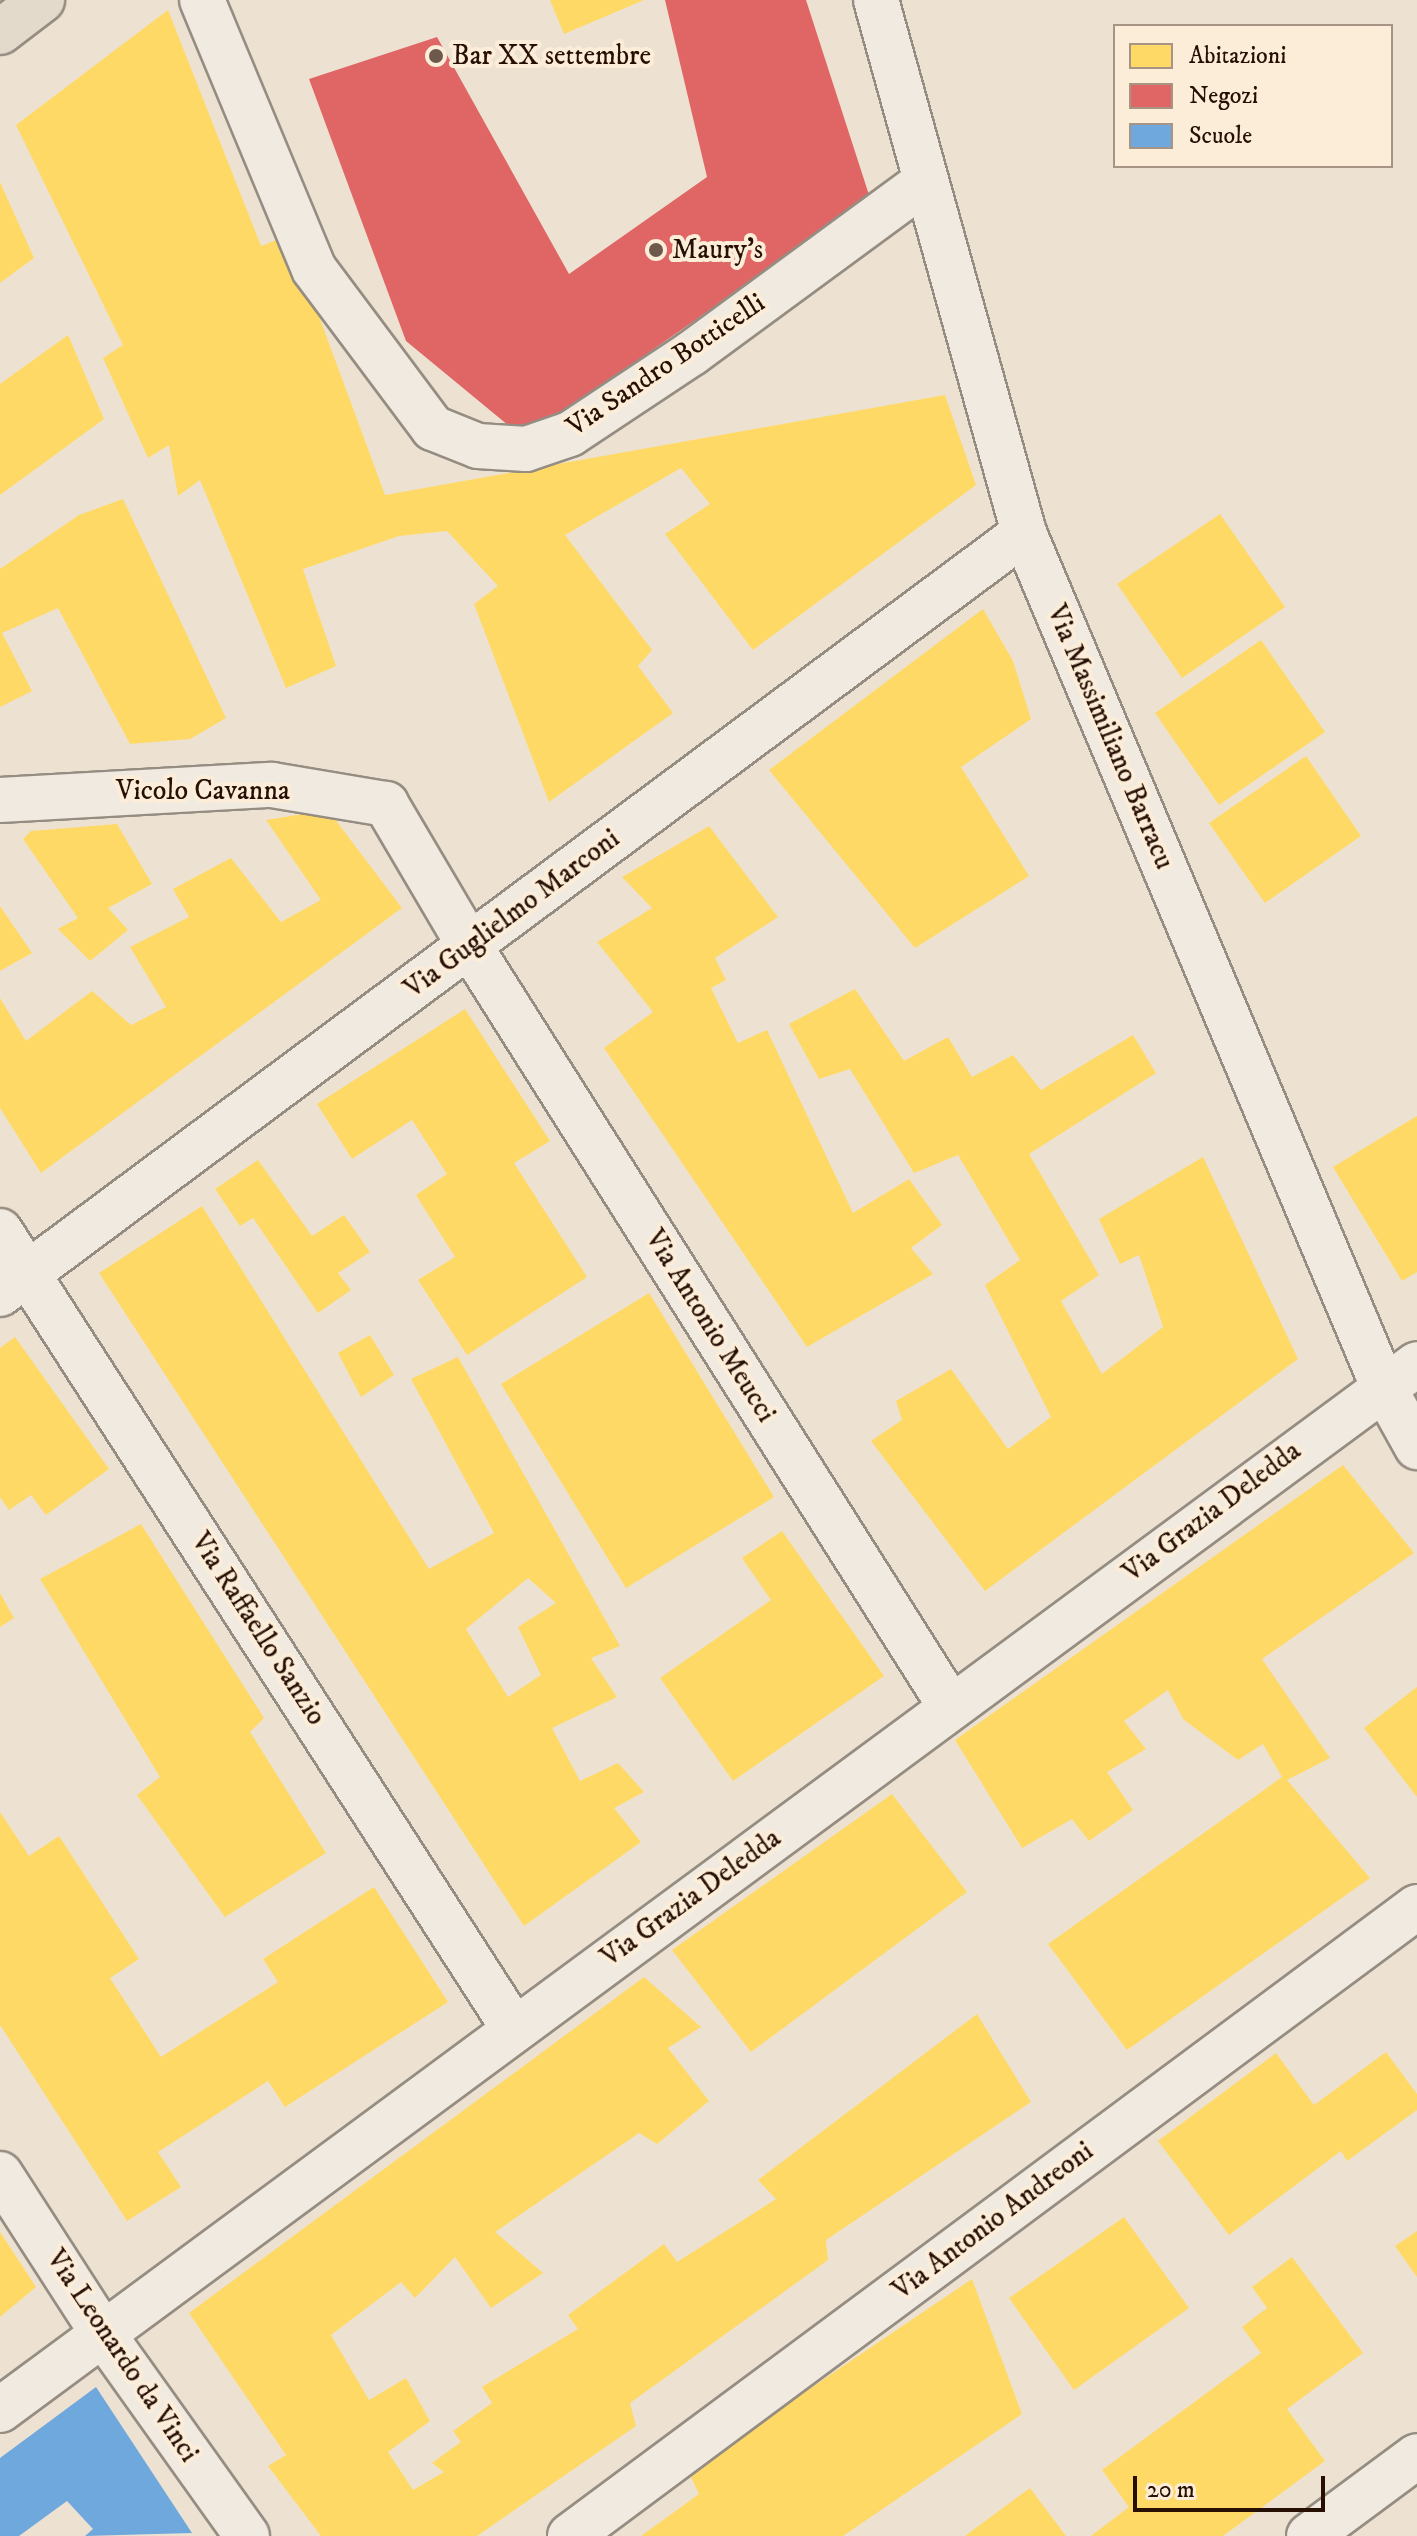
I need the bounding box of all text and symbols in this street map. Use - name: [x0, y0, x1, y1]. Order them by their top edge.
- legend: [1113, 24, 1393, 168]
- place label: Bar XX settembre: [452, 39, 651, 73]
- text: Abitazioni: [1189, 41, 1287, 71]
- marker: Bar XX settembre: [427, 47, 445, 65]
- text: Negozi: [1189, 81, 1258, 111]
- text: Scuole: [1189, 121, 1252, 151]
- place label: Maury's: [672, 233, 763, 267]
- marker: Maury's: [647, 241, 665, 259]
- street label: Via Sandro Botticelli: [560, 286, 772, 444]
- street label: Via Massimiliano Barracu: [1039, 600, 1181, 874]
- street label: Vicolo Cavanna: [116, 774, 290, 808]
- street label: Via Guglielmo Marconi: [398, 822, 626, 1006]
- street label: Via Antonio Meucci: [637, 1224, 783, 1428]
- street label: Via Grazia Deledda: [1116, 1434, 1308, 1590]
- street label: Via Raffaello Sanzio: [183, 1526, 333, 1732]
- street label: Via Grazia Deledda: [595, 1822, 787, 1974]
- street label: Via Antonio Andreoni: [886, 2135, 1100, 2307]
- street label: Via Leonardo da Vinci: [38, 2243, 206, 2469]
- scale bar: [1137, 2460, 1329, 2510]
- text: 20 m: [1147, 2475, 1195, 2505]

